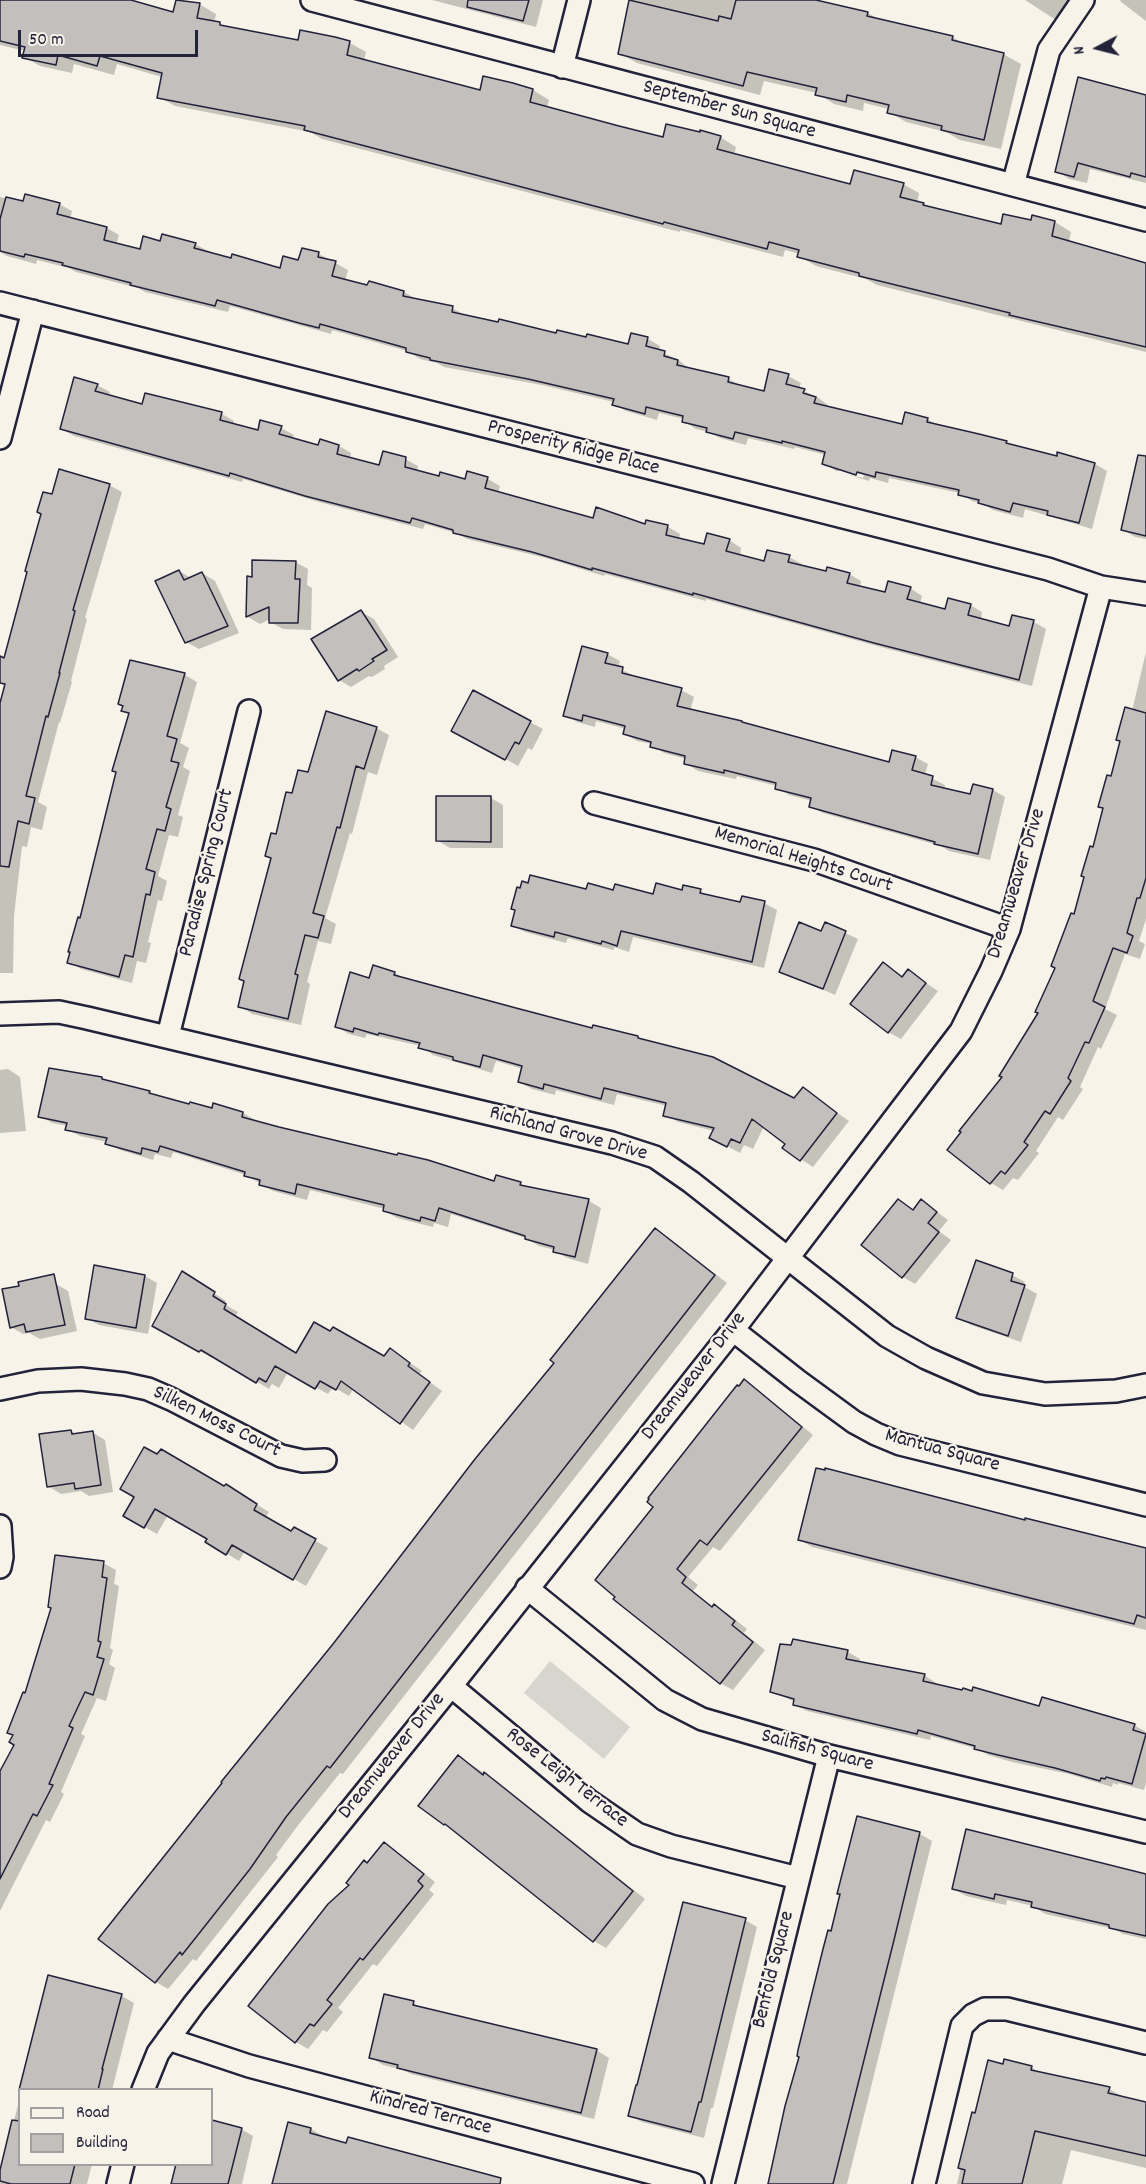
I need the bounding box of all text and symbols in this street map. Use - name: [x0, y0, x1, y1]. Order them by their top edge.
- scale bar: [21, 18, 201, 56]
- north arrow: [1068, 18, 1128, 78]
- text: 50 m: [29, 28, 64, 53]
- text: N: [1068, 45, 1092, 56]
- street label: September Sun Square: [640, 76, 818, 146]
- street label: Prosperity Ridge Place: [484, 415, 662, 483]
- street label: Paradise Spring Court: [175, 786, 241, 960]
- street label: Dreamweaver Drive: [983, 806, 1053, 962]
- street label: Memorial Heights Court: [711, 822, 895, 900]
- street label: Richland Grove Drive: [486, 1102, 650, 1168]
- street label: Dreamweaver Drive: [637, 1308, 753, 1446]
- street label: Silken Moss Court: [148, 1381, 284, 1465]
- street label: Mantua Square: [882, 1425, 1002, 1479]
- street label: Dreamweaver Drive: [334, 1689, 452, 1825]
- street label: Rose Leigh Terrace: [500, 1723, 632, 1835]
- street label: Sailfish Square: [758, 1725, 876, 1779]
- street label: Benfold Square: [748, 1909, 802, 2031]
- street label: Kindred Terrace: [366, 2086, 494, 2142]
- legend: [18, 2088, 213, 2166]
- text: Road: [76, 2101, 110, 2126]
- text: Building: [76, 2131, 128, 2156]

